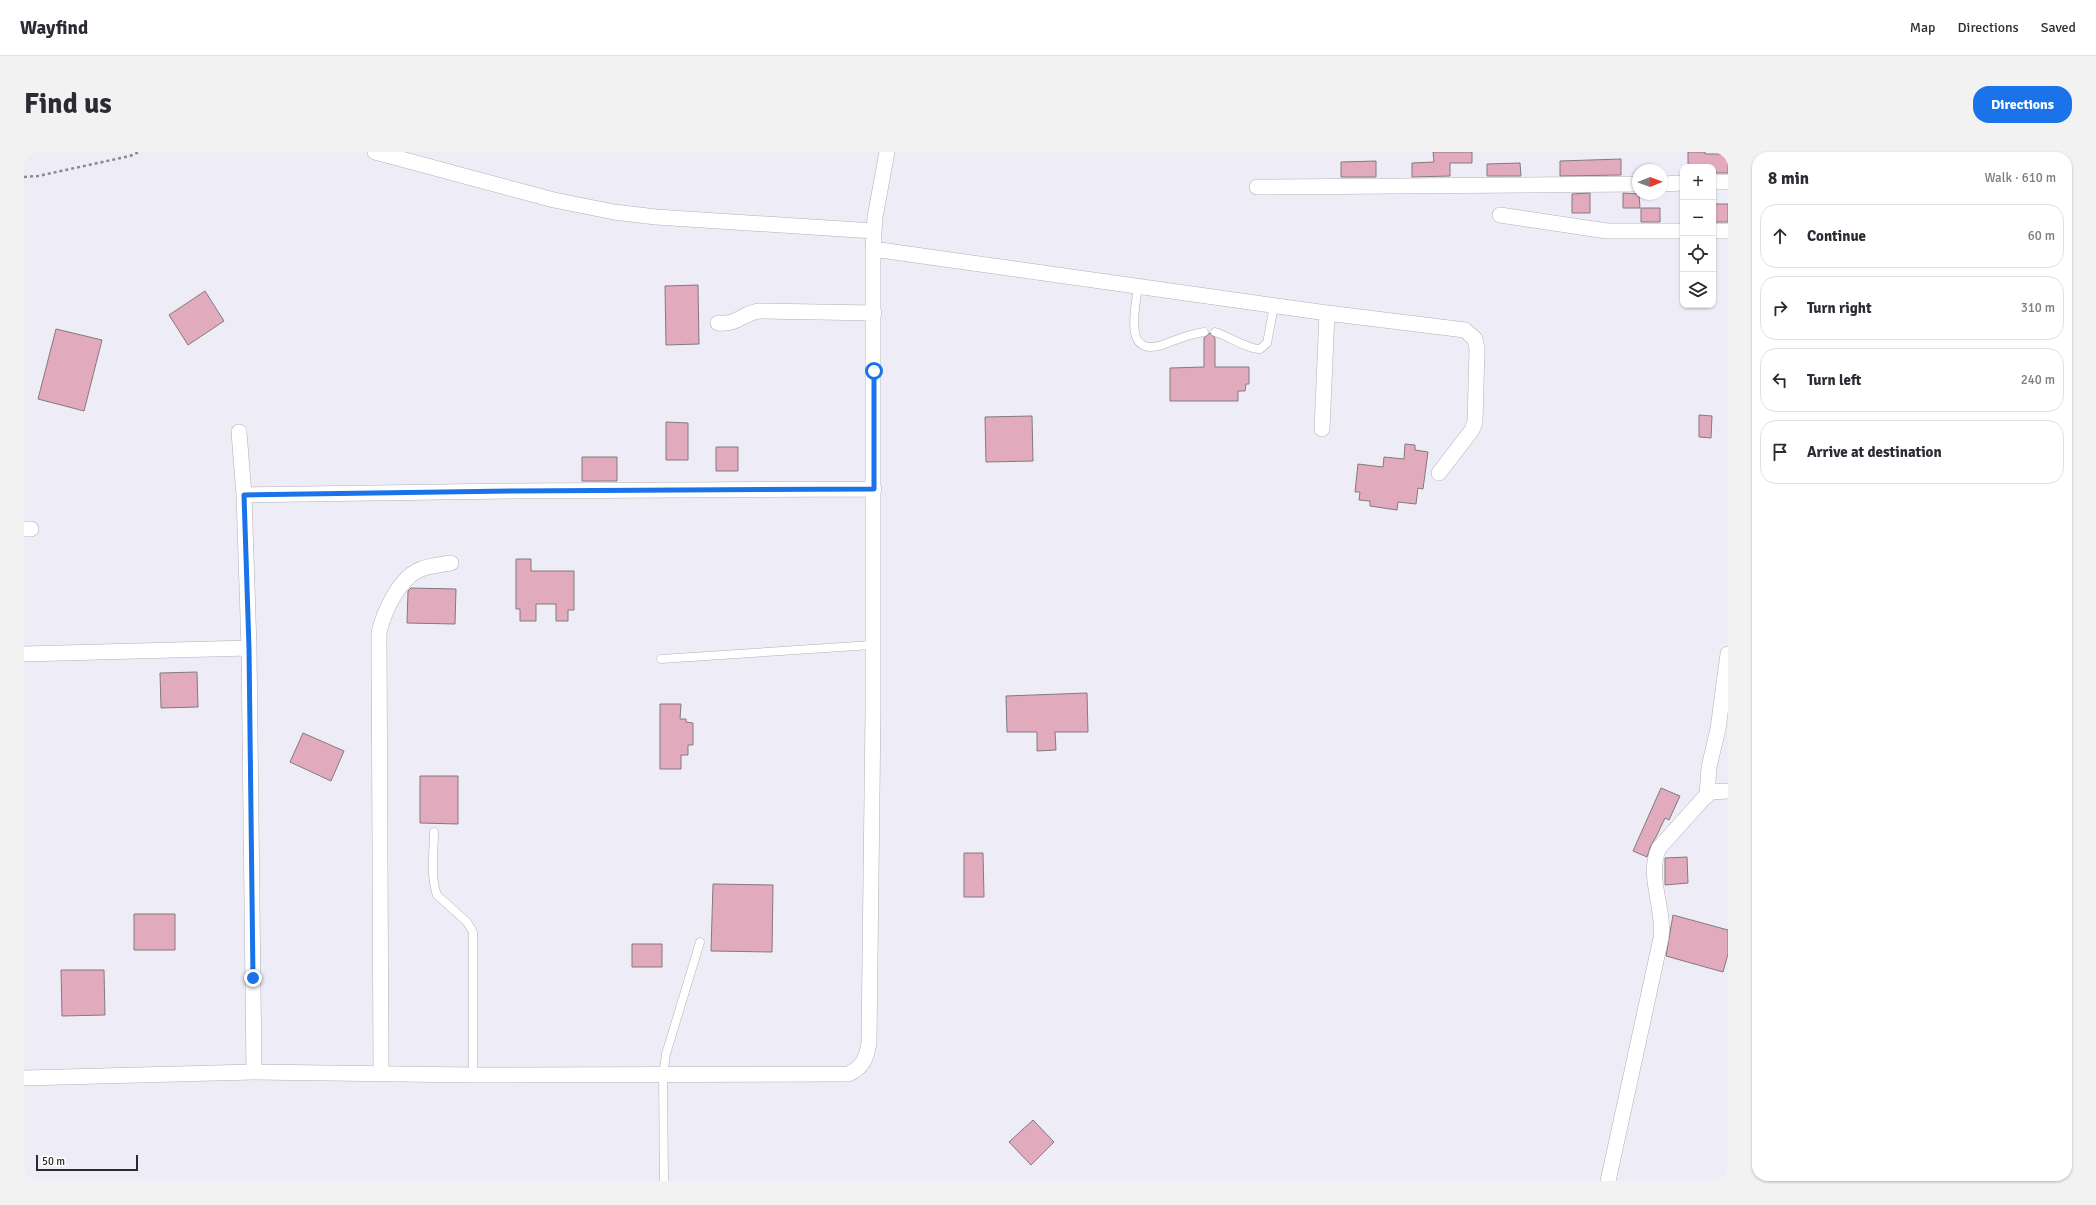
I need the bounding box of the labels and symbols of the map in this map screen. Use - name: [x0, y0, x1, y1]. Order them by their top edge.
- north arrow: [1632, 164, 1668, 200]
- route start: [865, 362, 883, 380]
- route end: [244, 969, 262, 987]
- scale bar: [36, 1153, 138, 1172]

